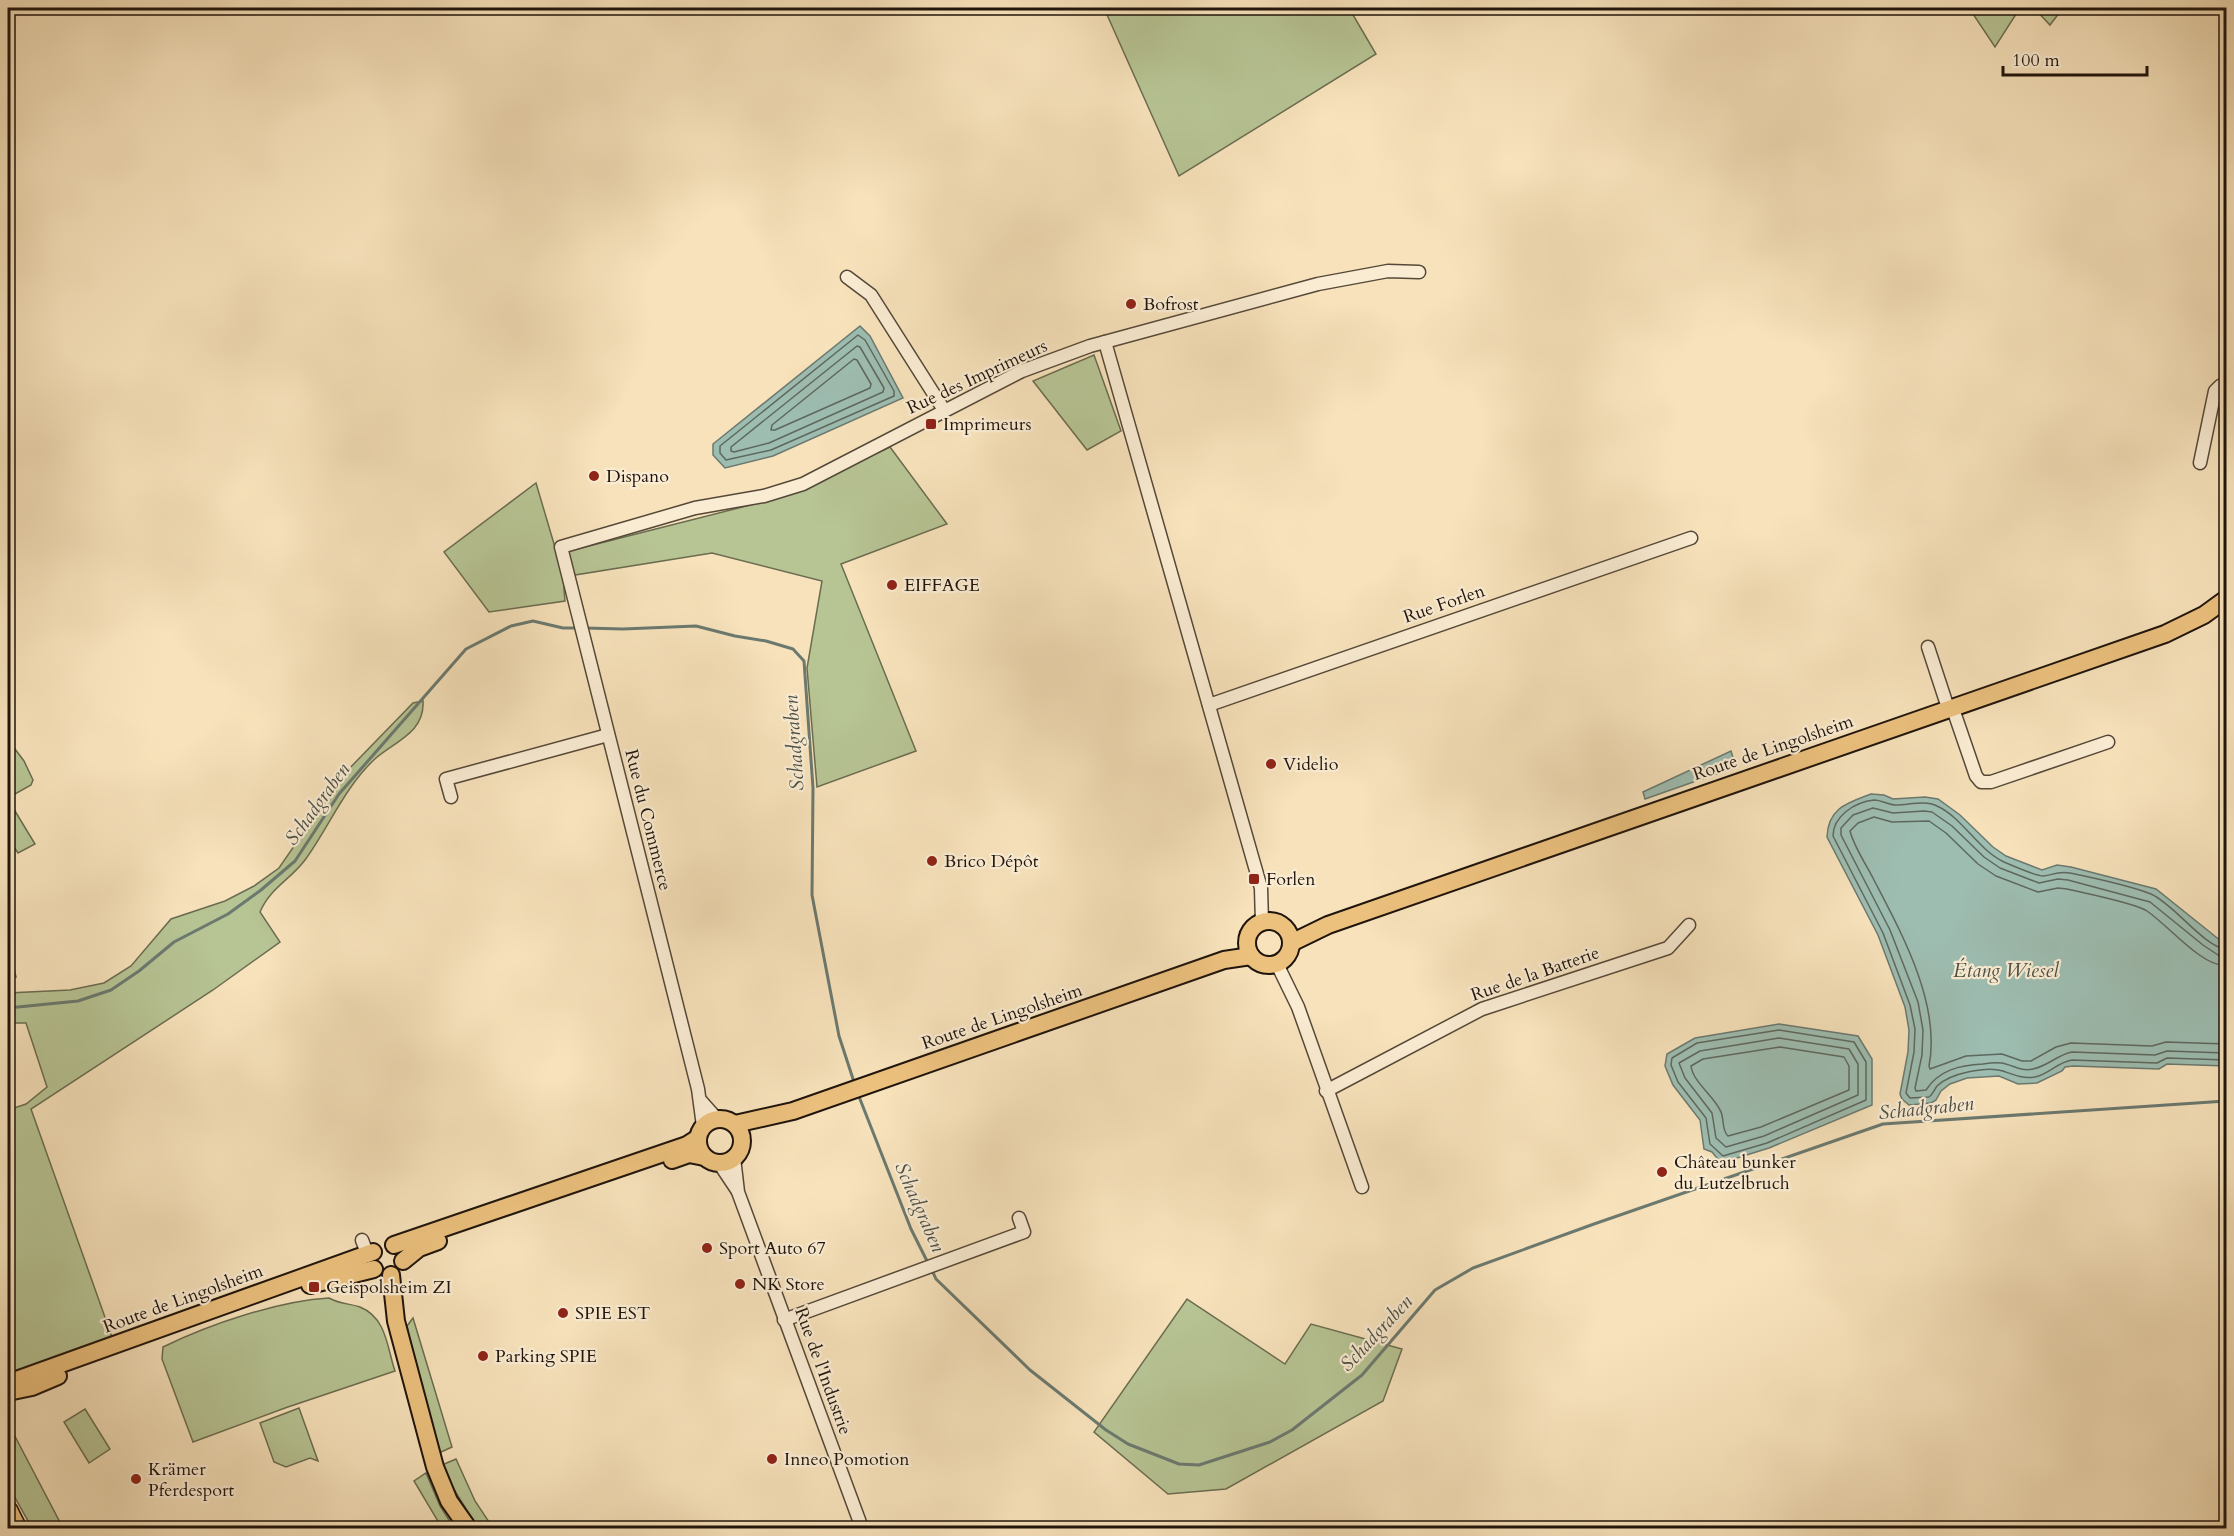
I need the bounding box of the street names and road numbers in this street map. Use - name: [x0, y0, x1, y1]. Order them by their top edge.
- street label: Rue des Imprimeurs: [903, 333, 1051, 421]
- street label: Rue Forlen: [1400, 578, 1489, 630]
- street label: Route de Lingolsheim: [1689, 709, 1857, 787]
- street label: Rue du Commerce: [618, 747, 678, 893]
- street label: Rue de la Batterie: [1467, 940, 1603, 1008]
- street label: Route de Lingolsheim: [918, 978, 1086, 1056]
- street label: Route de Lingolsheim: [100, 1258, 267, 1340]
- street label: Rue de l'Industrie: [788, 1304, 858, 1438]

